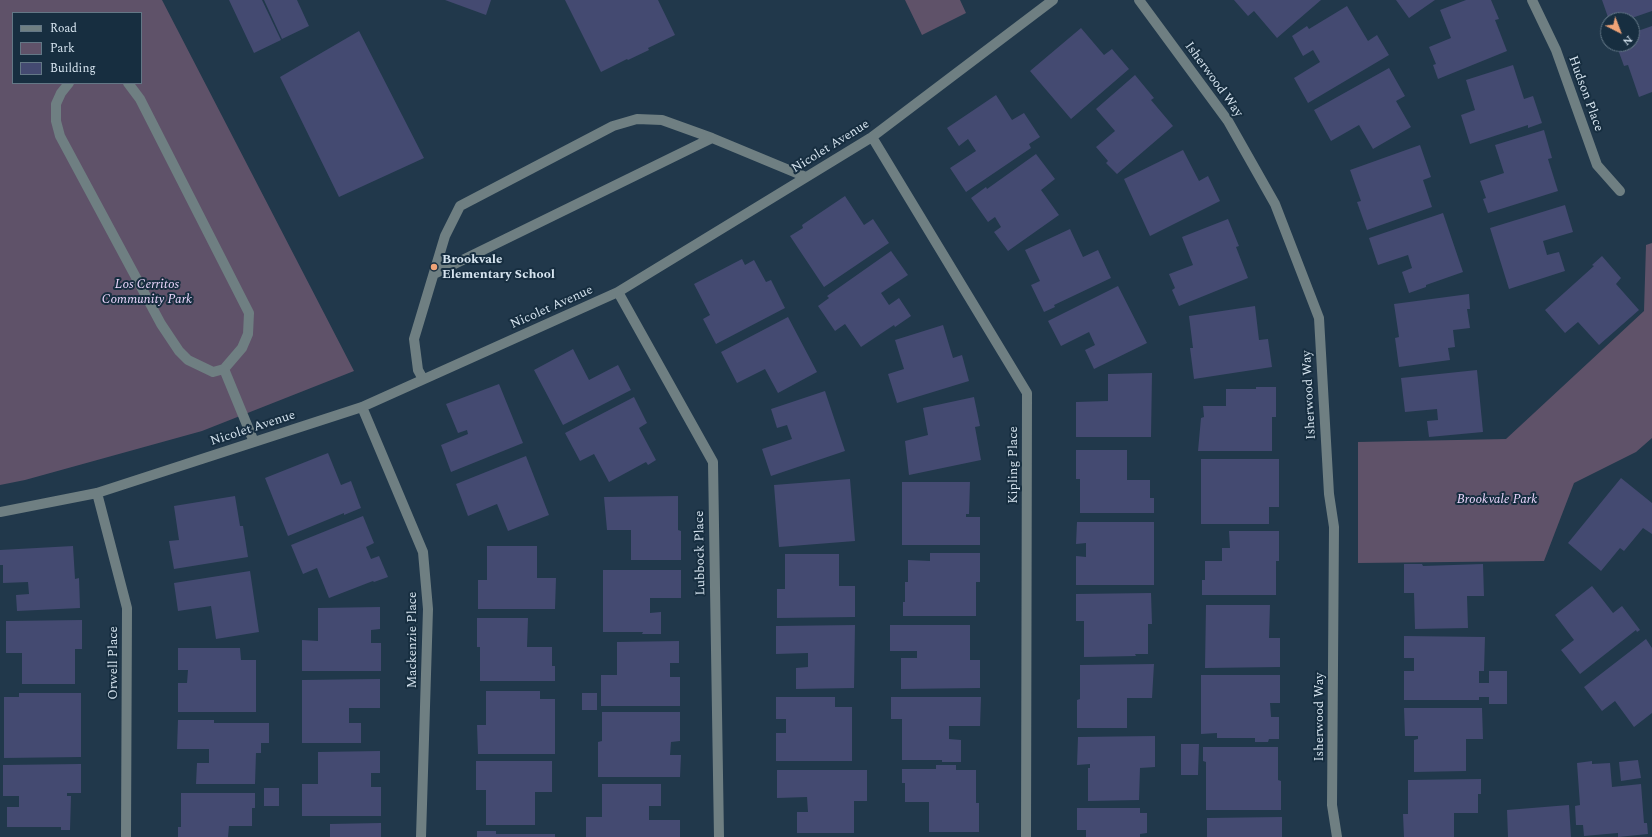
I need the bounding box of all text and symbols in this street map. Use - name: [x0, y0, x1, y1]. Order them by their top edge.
- legend: [12, 12, 142, 84]
- north arrow: [1600, 12, 1640, 52]
- text: Road: [50, 19, 77, 38]
- text: N: [1619, 31, 1637, 50]
- text: Park: [50, 39, 75, 58]
- street label: Isherwood Way: [1180, 39, 1246, 121]
- street label: Hudson Place: [1564, 54, 1606, 134]
- text: Building: [50, 59, 96, 78]
- street label: Nicolet Avenue: [789, 117, 873, 177]
- place label: Brookvale Elementary School: [442, 252, 555, 283]
- marker: Brookvale Elementary School: [429, 262, 439, 272]
- park label: Los Cerritos Community Park: [102, 277, 192, 308]
- street label: Nicolet Avenue: [508, 283, 596, 333]
- street label: Isherwood Way: [1300, 350, 1320, 440]
- street label: Nicolet Avenue: [208, 408, 298, 450]
- street label: Kipling Place: [1006, 426, 1022, 504]
- park label: Brookvale Park: [1457, 492, 1537, 508]
- street label: Lubbock Place: [692, 510, 710, 596]
- street label: Mackenzie Place: [405, 592, 421, 688]
- street label: Orwell Place: [106, 626, 122, 700]
- street label: Isherwood Way: [1312, 672, 1328, 762]

